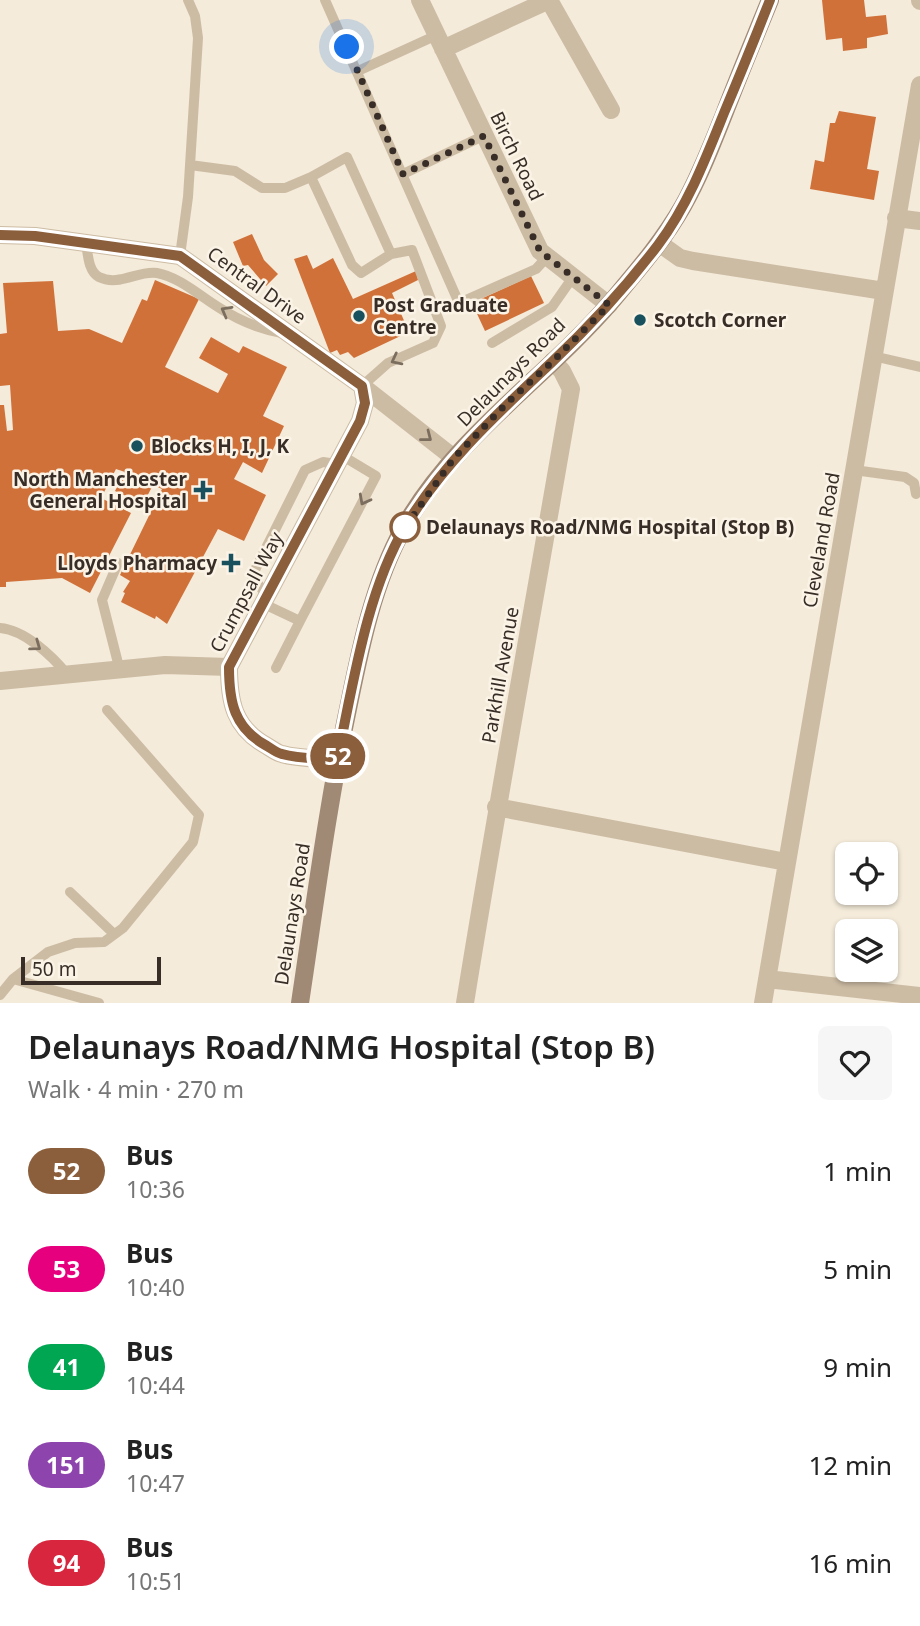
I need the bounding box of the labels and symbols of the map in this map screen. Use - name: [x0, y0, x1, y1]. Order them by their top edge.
- your location: [329, 29, 364, 64]
- street label: Birch Road: [484, 107, 550, 205]
- street label: Central Drive: [202, 240, 312, 330]
- place label: Post Graduate Centre: [373, 292, 508, 340]
- one-way arrow: [221, 306, 233, 319]
- place label: Scotch Corner: [654, 307, 787, 333]
- marker: Post Graduate Centre: [351, 308, 367, 324]
- street label: Delaunays Road: [451, 312, 571, 432]
- marker: Scotch Corner: [632, 312, 648, 328]
- one-way arrow: [390, 352, 403, 366]
- one-way arrow: [420, 428, 432, 441]
- place label: Blocks H, I, J, K: [151, 433, 290, 459]
- marker: Blocks H, I, J, K: [129, 438, 145, 454]
- place label: North Manchester General Hospital: [13, 466, 187, 514]
- street label: Cleveland Road: [796, 470, 846, 610]
- marker: North Manchester General Hospital: [193, 480, 213, 500]
- one-way arrow: [359, 493, 372, 505]
- marker: Delaunays Road/NMG Hospital (Stop B): [390, 512, 420, 542]
- place label: Delaunays Road/NMG Hospital (Stop B): [426, 514, 794, 540]
- street label: Crumpsall Way: [203, 527, 289, 657]
- place label: Lloyds Pharmacy: [57, 550, 217, 576]
- marker: Lloyds Pharmacy: [223, 555, 239, 571]
- street label: Parkhill Avenue: [475, 605, 525, 745]
- one-way arrow: [28, 638, 41, 651]
- line badge: 52: [306, 733, 370, 779]
- street label: Delaunays Road: [268, 841, 316, 987]
- scale bar: [21, 954, 161, 986]

